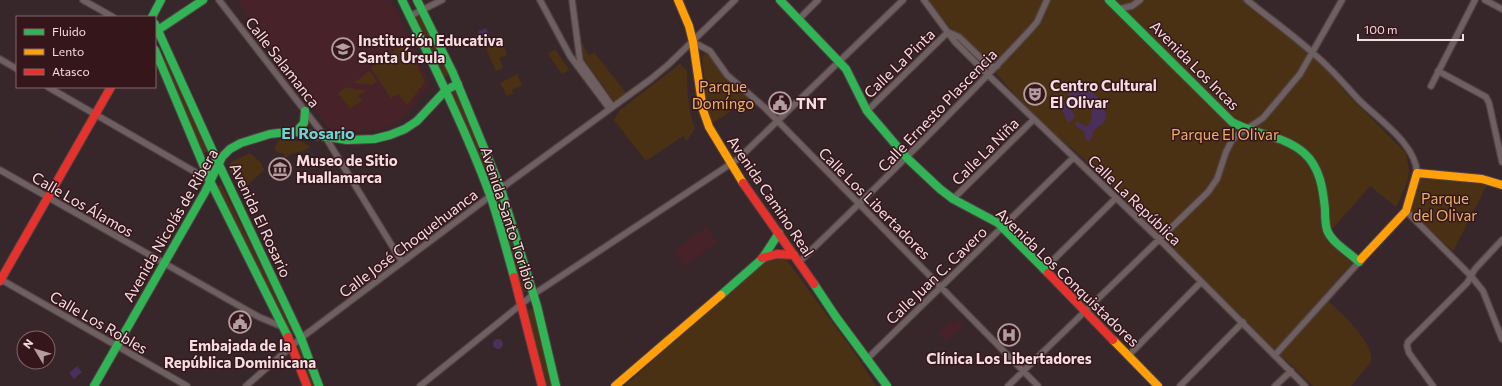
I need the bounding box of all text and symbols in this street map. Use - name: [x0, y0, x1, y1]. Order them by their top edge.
- street label: Calle Salamanca: [242, 13, 324, 111]
- legend: [16, 16, 156, 88]
- scale bar: [1358, 16, 1463, 42]
- street label: Avenida Los Incas: [1147, 17, 1244, 114]
- text: 100 m: [1364, 22, 1398, 36]
- text: Fluido: [52, 24, 86, 38]
- street label: Calle La Pinta: [860, 25, 938, 101]
- place label: Institución Educativa Santa Úrsula: [358, 31, 504, 66]
- school or university icon: Institución Educativa Santa Úrsula: [330, 36, 356, 62]
- text: Lento: [52, 44, 84, 58]
- street label: Calle Ernesto Plascencia: [874, 45, 1000, 175]
- text: Atasco: [52, 64, 90, 78]
- place label: Centro Cultural El Olivar: [1050, 76, 1157, 111]
- park label: Parque Domíngo: [692, 77, 754, 112]
- theatre icon: Centro Cultural El Olivar: [1022, 81, 1048, 107]
- public building icon: TNT: [767, 90, 793, 116]
- place label: TNT: [796, 94, 827, 112]
- street label: Calle La Niña: [948, 114, 1022, 188]
- district label: El Rosario: [281, 123, 355, 142]
- park label: Parque El Olivar: [1171, 125, 1279, 143]
- street label: Avenida Camino Real: [724, 132, 818, 260]
- street label: Calle Los Libertadores: [815, 143, 935, 263]
- street label: Avenida Santo Toribio: [477, 144, 541, 292]
- street label: Avenida Nicolás de Ribera: [119, 145, 221, 305]
- place label: Museo de Sitio Huallamarca: [296, 151, 398, 186]
- street label: Calle La República: [1085, 151, 1185, 249]
- museum icon: Museo de Sitio Huallamarca: [267, 156, 293, 182]
- street label: Avenida El Rosario: [227, 160, 295, 280]
- street label: Calle Los Álamos: [29, 167, 138, 240]
- street label: Calle José Choquehuanca: [335, 185, 481, 301]
- park label: Parque del Olivar: [1413, 189, 1477, 224]
- street label: Avenida Los Conquistadores: [993, 204, 1143, 350]
- street label: Calle Juan C. Cavero: [882, 222, 990, 328]
- street label: Calle Los Robles: [47, 287, 151, 357]
- public building icon: Embajada de la República Dominicana: [227, 309, 253, 335]
- hospital icon: Clínica Los Libertadores: [996, 322, 1022, 348]
- north arrow: [16, 330, 56, 370]
- text: N: [20, 336, 35, 351]
- place label: Embajada de la República Dominicana: [164, 336, 316, 371]
- place label: Clínica Los Libertadores: [926, 349, 1092, 367]

